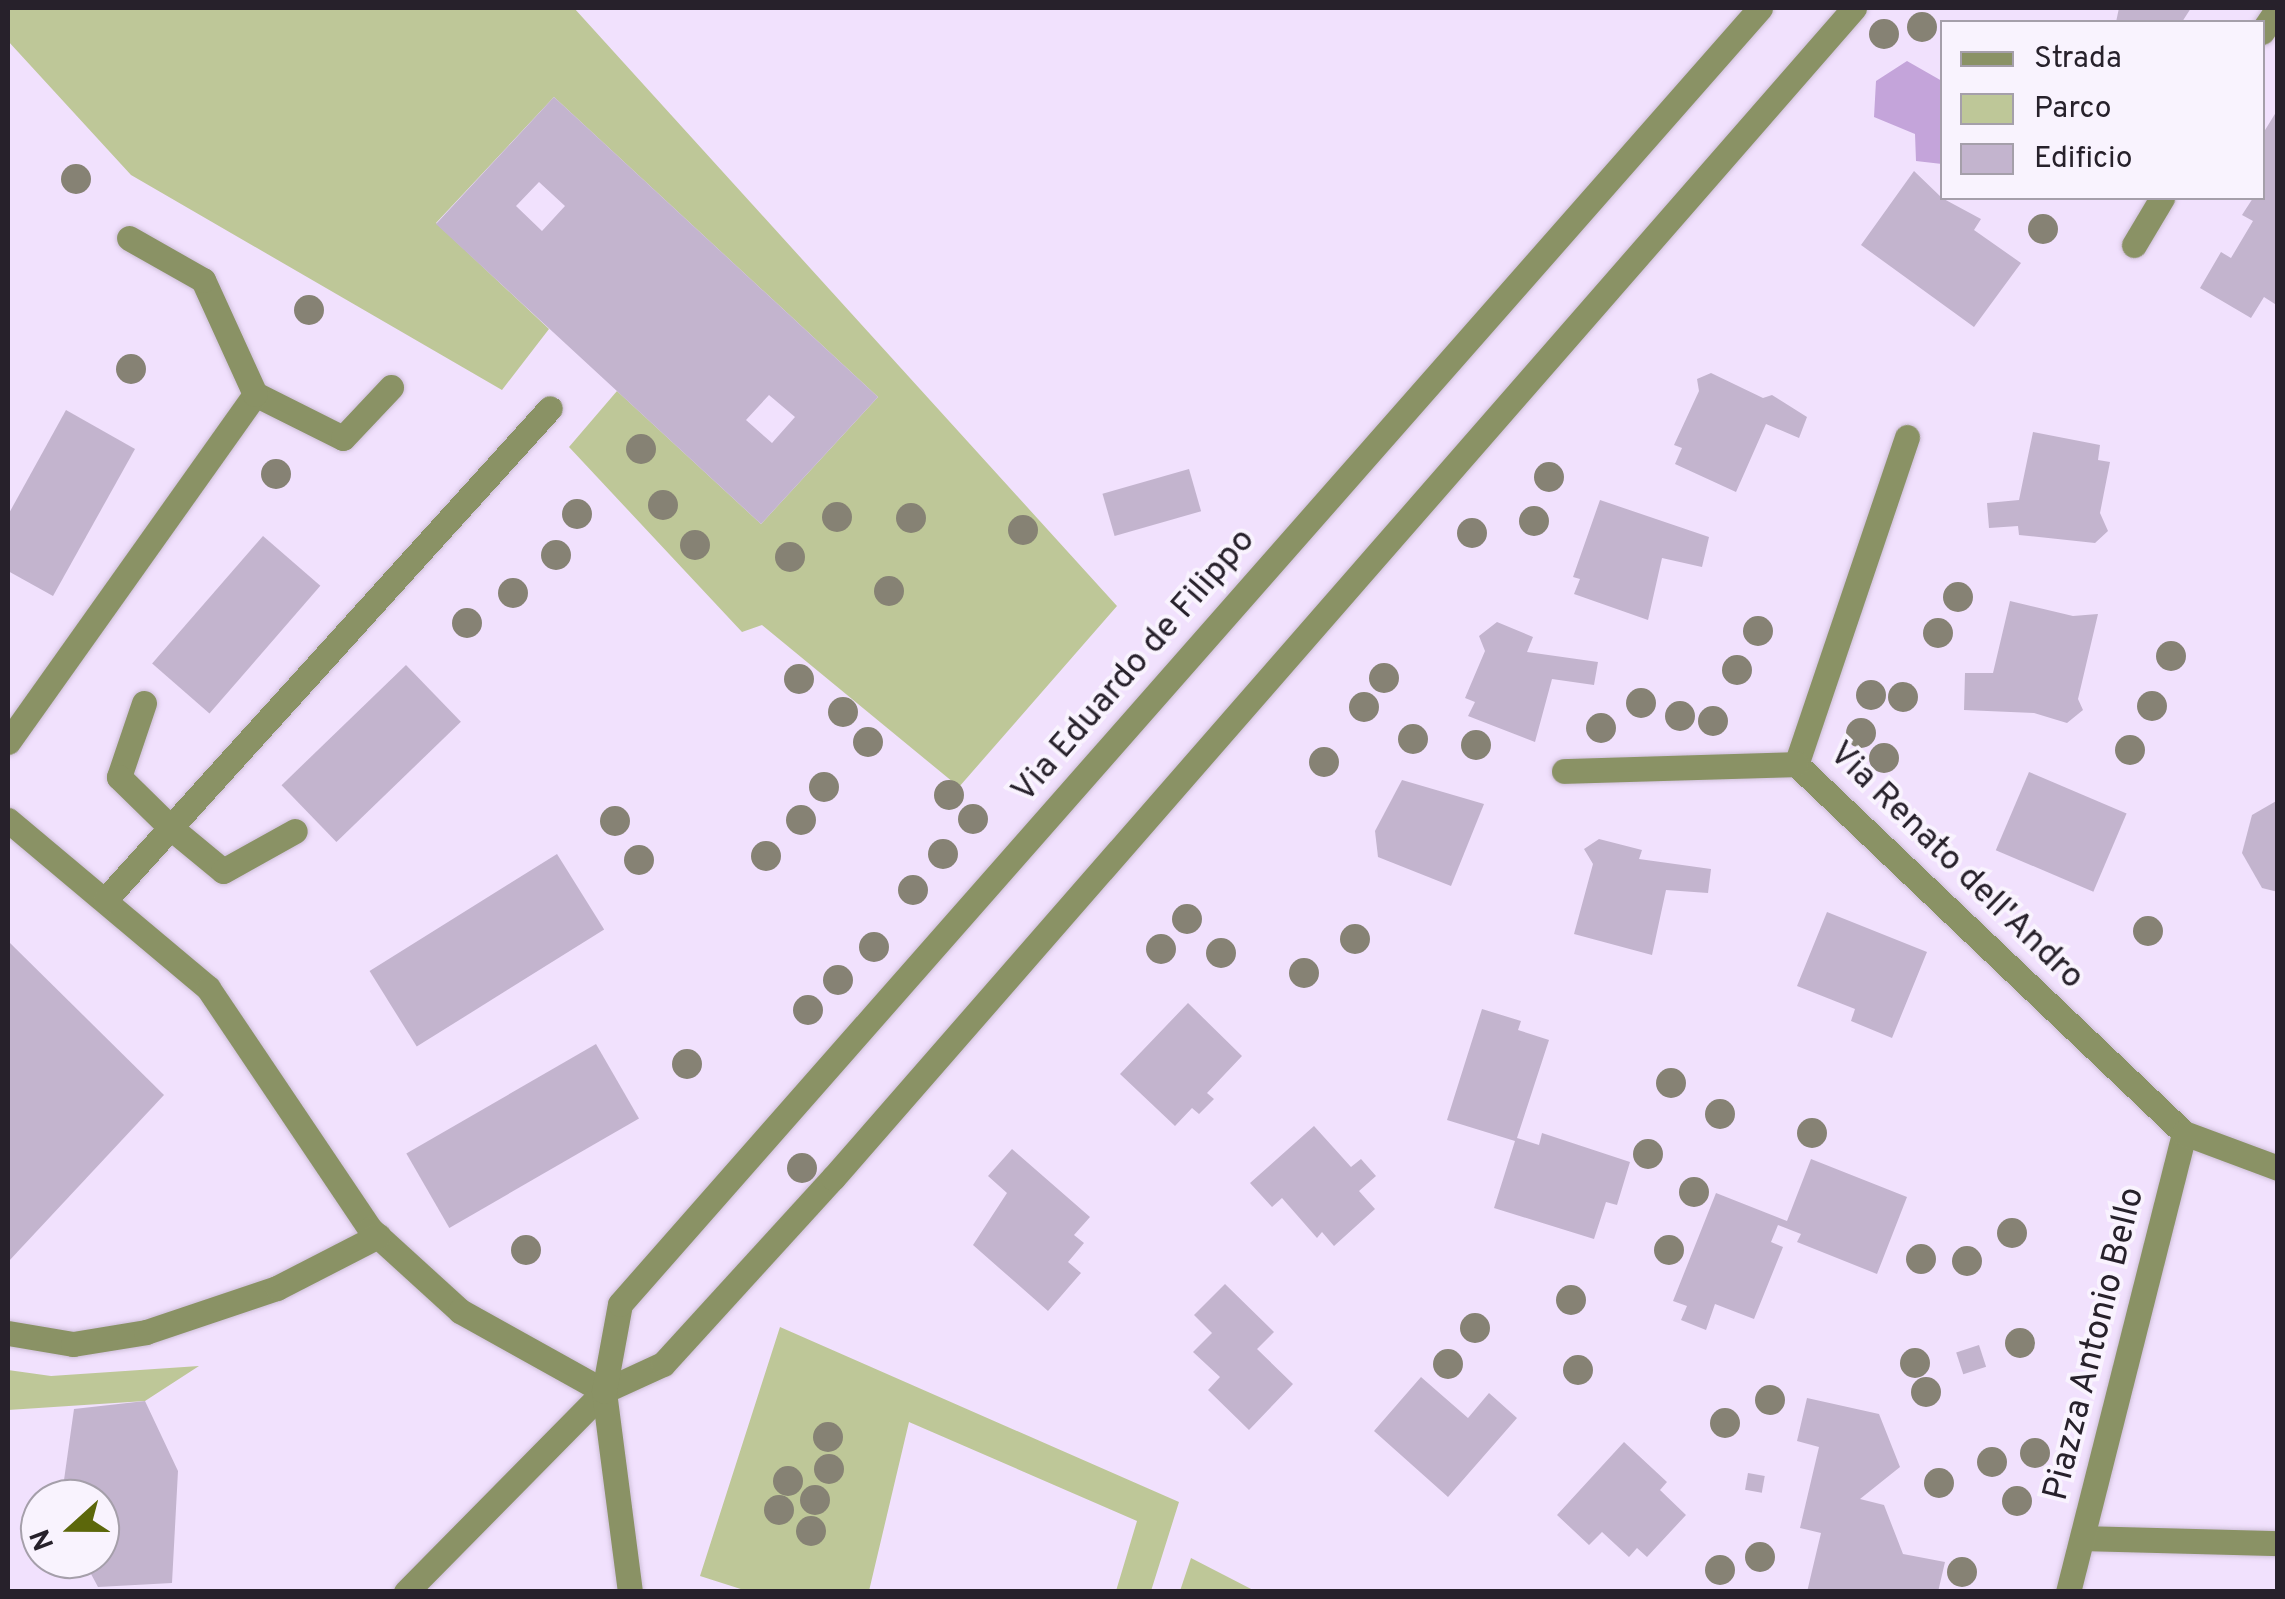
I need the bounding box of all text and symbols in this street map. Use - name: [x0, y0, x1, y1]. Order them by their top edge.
- legend: [1940, 20, 2265, 200]
- text: Strada: [2034, 41, 2122, 78]
- text: Parco: [2034, 91, 2111, 128]
- text: Edificio: [2034, 141, 2132, 178]
- street label: Via Eduardo de Filippo: [1003, 520, 1265, 812]
- street label: Via Renato dell'Andro: [1820, 733, 2092, 999]
- street label: Piazza Antonio Bello: [2036, 1182, 2154, 1506]
- north arrow: [20, 1479, 120, 1579]
- text: N: [23, 1523, 64, 1555]

